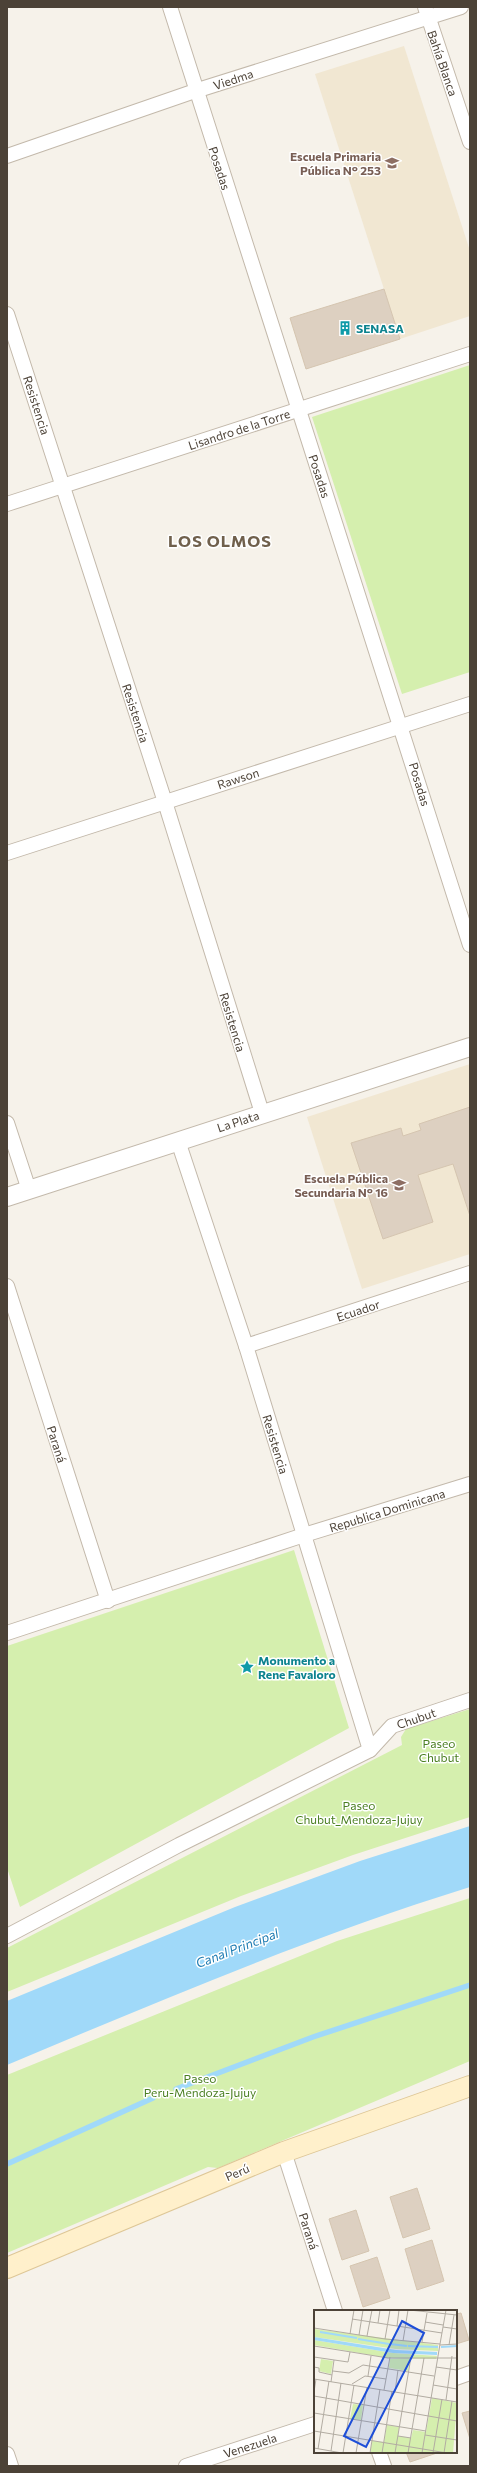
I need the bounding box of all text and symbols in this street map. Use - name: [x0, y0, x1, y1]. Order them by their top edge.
- street label: Bahía Blanca: [425, 28, 461, 98]
- street label: Viedma: [211, 66, 255, 92]
- street label: Posadas: [206, 145, 234, 191]
- place label: Escuela Primaria Pública N° 253: [290, 149, 381, 177]
- school or university icon: Escuela Primaria Pública N° 253: [384, 155, 400, 171]
- building icon: SENASA: [337, 320, 353, 336]
- place label: SENASA: [356, 321, 404, 335]
- street label: Resistencia: [21, 374, 53, 436]
- street label: Lisandro de la Torre: [186, 406, 292, 452]
- street label: Posadas: [306, 453, 334, 499]
- district label: LOS OLMOS: [168, 531, 272, 550]
- street label: Resistencia: [120, 682, 152, 744]
- street label: Posadas: [407, 761, 433, 807]
- street label: Rawson: [215, 765, 261, 791]
- street label: Resistencia: [217, 991, 249, 1053]
- street label: La Plata: [215, 1108, 261, 1134]
- place label: Escuela Pública Secundaria N° 16: [294, 1171, 388, 1199]
- school or university icon: Escuela Pública Secundaria N° 16: [391, 1177, 407, 1193]
- street label: Ecuador: [334, 1296, 382, 1324]
- street label: Resistencia: [260, 1413, 292, 1475]
- street label: Paraná: [44, 1424, 70, 1464]
- street label: Republica Dominicana: [327, 1486, 447, 1534]
- place label: Monumento a Rene Favaloro: [258, 1653, 336, 1681]
- place icon: Monumento a Rene Favaloro: [239, 1659, 255, 1675]
- street label: Chubut: [395, 1705, 438, 1731]
- park label: Paseo Chubut: [419, 1736, 459, 1764]
- park label: Paseo Chubut_Mendoza-Jujuy: [295, 1798, 423, 1827]
- water label: Canal Principal: [193, 1925, 281, 1971]
- park label: Paseo Peru-Mendoza-Jujuy: [144, 2071, 256, 2100]
- street label: Perú: [223, 2161, 251, 2183]
- street label: Paraná: [296, 2211, 322, 2251]
- inset map: [314, 2310, 457, 2453]
- street label: Venezuela: [222, 2430, 278, 2460]

